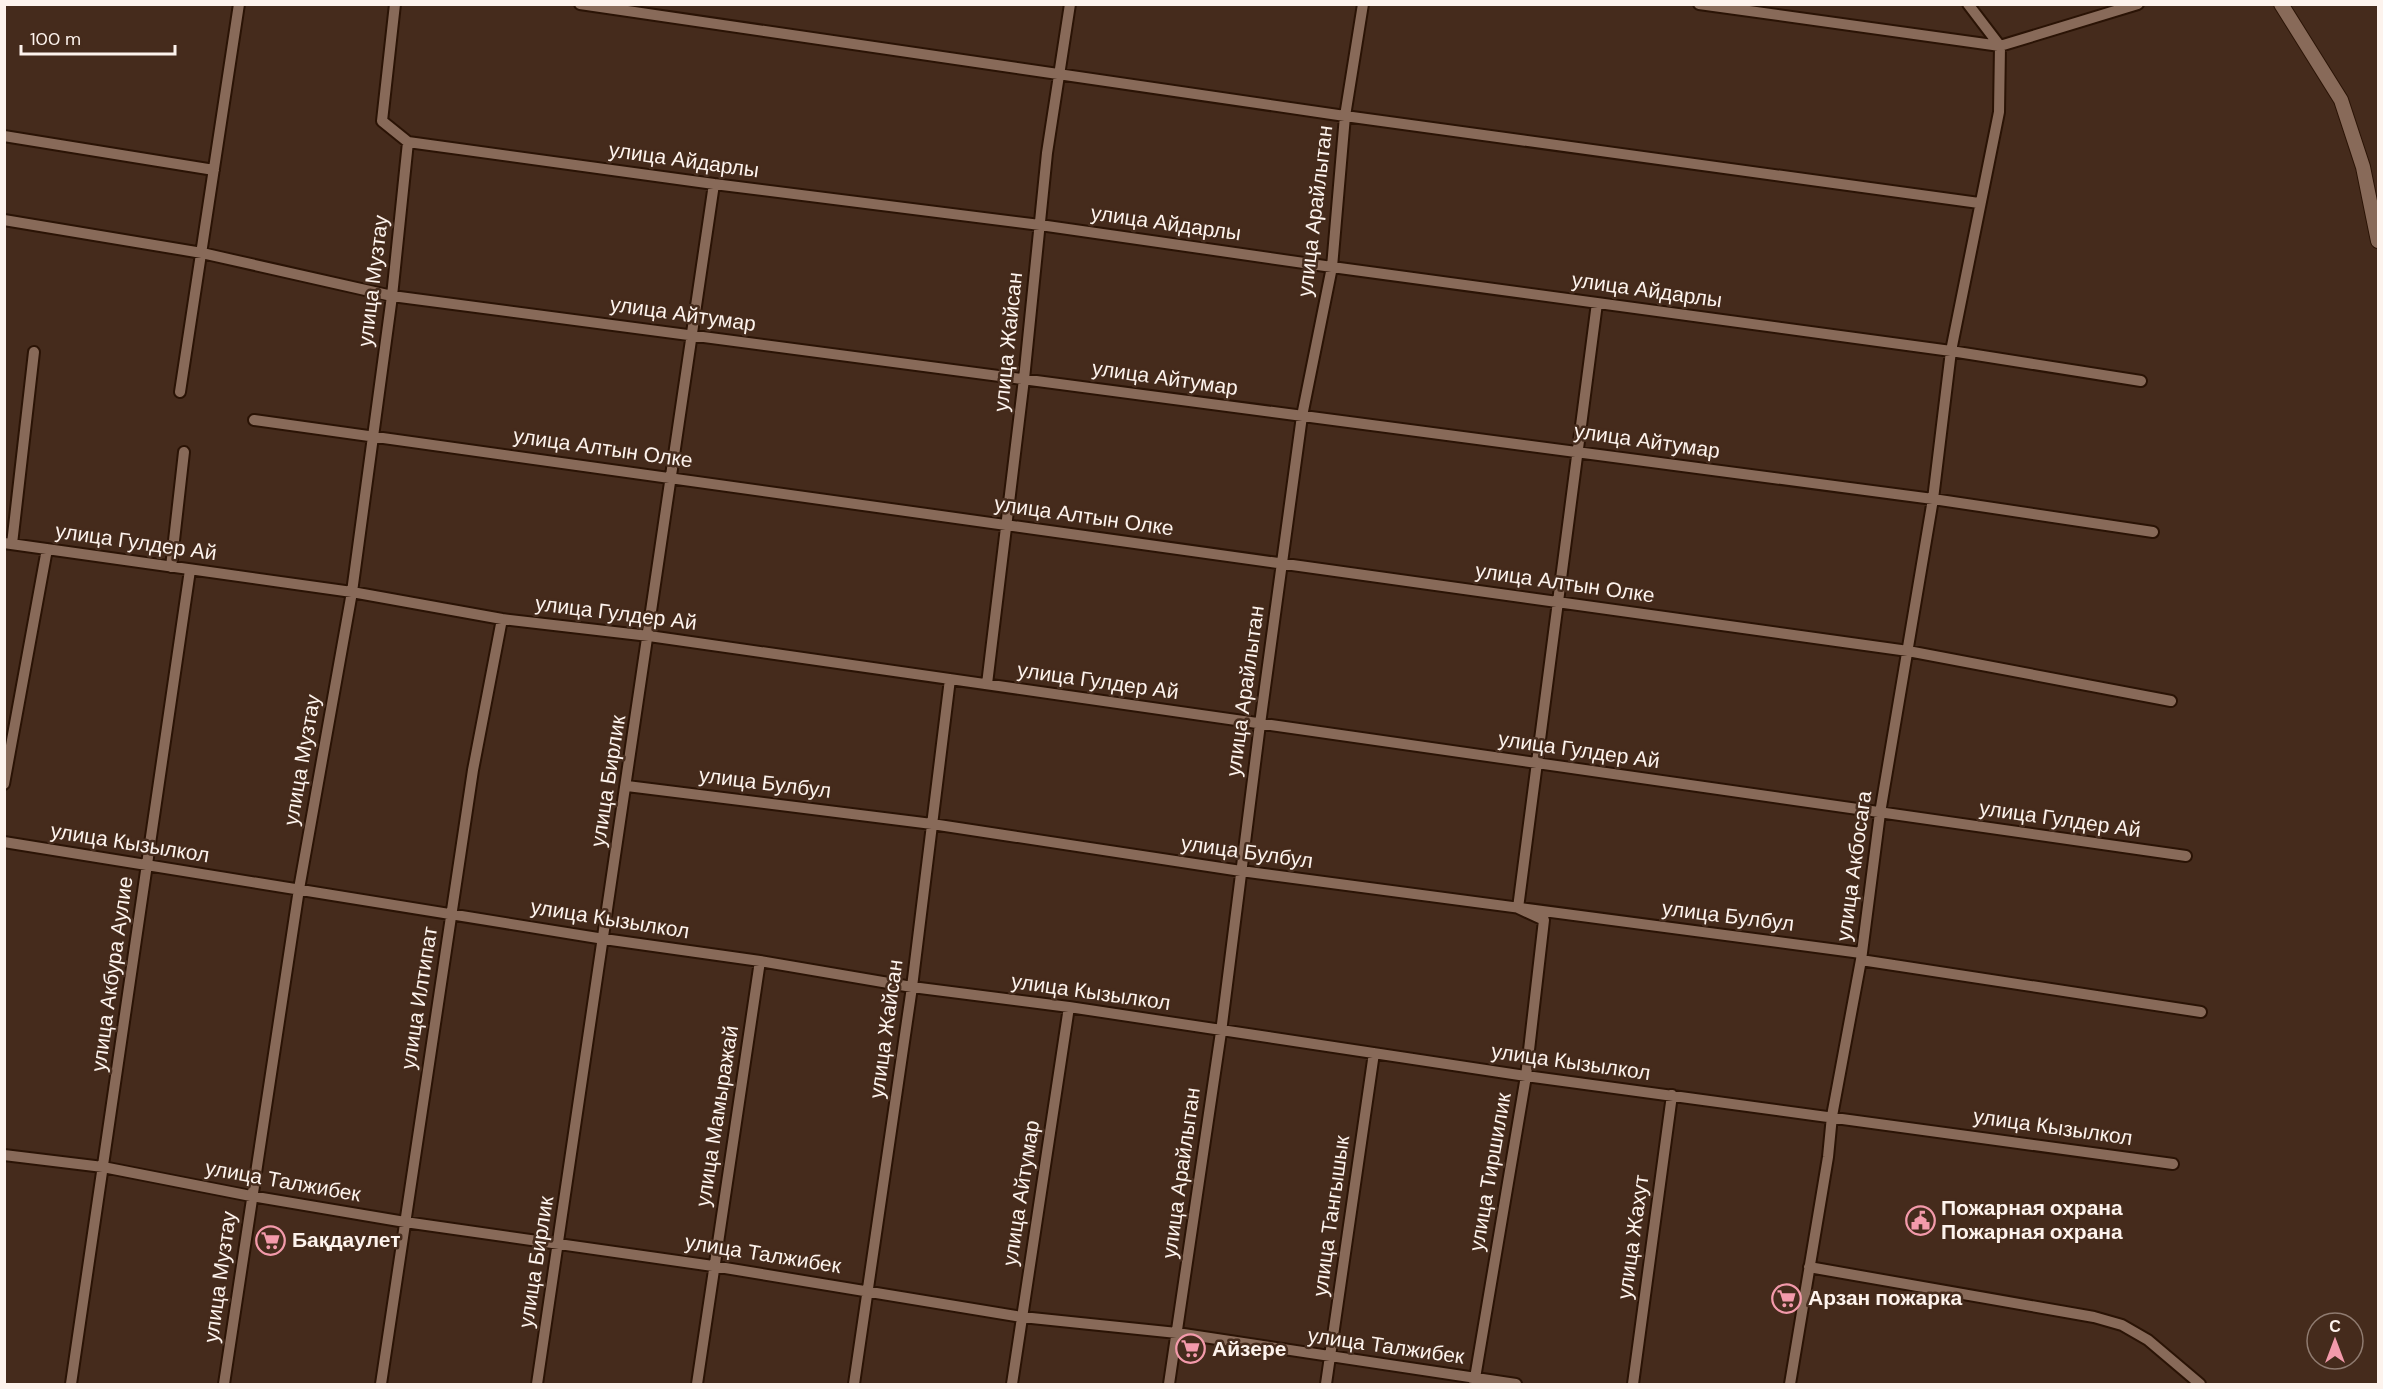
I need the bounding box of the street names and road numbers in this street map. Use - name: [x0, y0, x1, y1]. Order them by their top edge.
- street label: улица Арайлытан: [1291, 124, 1339, 298]
- street label: улица Айдарлы: [607, 136, 761, 184]
- street label: улица Айдарлы: [1089, 199, 1243, 247]
- street label: улица Музтау: [351, 213, 395, 348]
- street label: улица Айдарлы: [1570, 266, 1724, 314]
- street label: улица Жайсан: [987, 271, 1029, 413]
- street label: улица Айтумар: [608, 290, 758, 338]
- street label: улица Айтумар: [1090, 354, 1240, 402]
- street label: улица Айтумар: [1572, 417, 1722, 465]
- street label: улица Алтын Олке: [511, 422, 695, 474]
- street label: улица Алтын Олке: [992, 490, 1176, 542]
- street label: улица Гулдер Ай: [54, 517, 218, 567]
- street label: улица Алтын Олке: [1473, 557, 1657, 609]
- street label: улица Гулдер Ай: [534, 589, 698, 637]
- street label: улица Арайлытан: [1219, 604, 1271, 778]
- street label: улица Гулдер Ай: [1016, 656, 1180, 706]
- street label: улица Музтау: [277, 692, 327, 828]
- street label: улица Бирлик: [584, 712, 632, 849]
- street label: улица Гулдер Ай: [1497, 725, 1661, 775]
- street label: улица Булбул: [697, 761, 833, 805]
- street label: улица Акбосага: [1830, 789, 1878, 943]
- street label: улица Гулдер Ай: [1978, 794, 2142, 844]
- street label: улица Кызылкол: [49, 817, 211, 869]
- street label: улица Булбул: [1179, 829, 1315, 875]
- street label: улица Акбура Аулие: [84, 874, 140, 1074]
- street label: улица Кызылкол: [529, 893, 691, 945]
- street label: улица Булбул: [1660, 894, 1796, 938]
- street label: улица Илтипат: [394, 924, 444, 1071]
- street label: улица Жайсан: [862, 958, 910, 1100]
- street label: улица Кызылкол: [1010, 967, 1172, 1017]
- street label: улица Мамыражай: [689, 1023, 745, 1209]
- street label: улица Кызылкол: [1490, 1037, 1652, 1087]
- street label: улица Арайлытан: [1155, 1086, 1207, 1260]
- street label: улица Тиршилик: [1462, 1090, 1518, 1253]
- street label: улица Кызылкол: [1972, 1102, 2134, 1152]
- street label: улица Айтумар: [996, 1118, 1046, 1268]
- street label: улица Тангышык: [1306, 1133, 1356, 1298]
- street label: улица Талжибек: [203, 1154, 364, 1209]
- street label: улица Жахут: [1610, 1173, 1656, 1301]
- street label: улица Бирлик: [512, 1193, 560, 1330]
- street label: улица Музтау: [197, 1209, 243, 1345]
- street label: улица Талжибек: [683, 1228, 844, 1280]
- street label: улица Талжибек: [1306, 1321, 1467, 1371]

